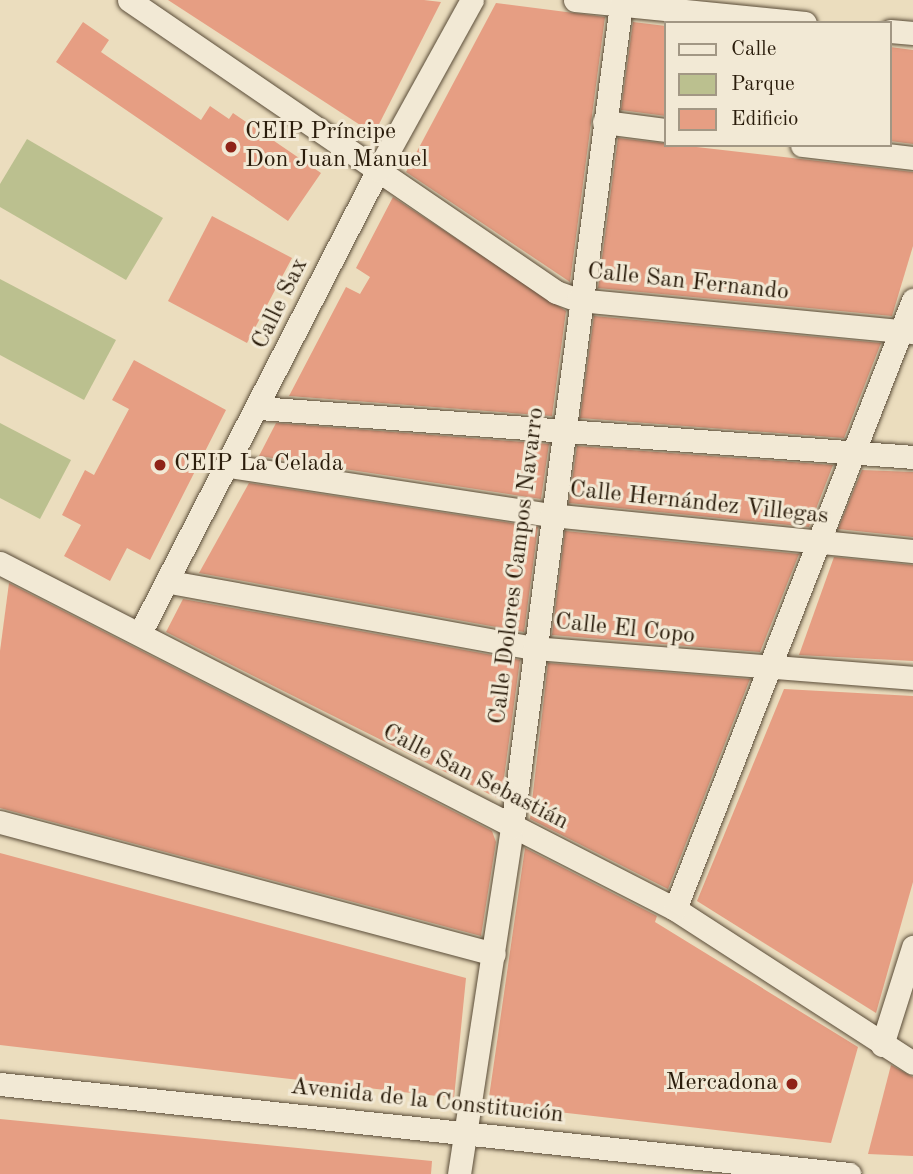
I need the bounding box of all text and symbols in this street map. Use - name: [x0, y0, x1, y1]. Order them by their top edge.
- legend: [664, 21, 892, 147]
- text: Calle: [731, 39, 776, 60]
- text: Parque: [731, 74, 795, 95]
- text: Edificio: [731, 109, 799, 130]
- place label: CEIP Príncipe Don Juan Manuel: [245, 119, 428, 175]
- marker: CEIP Príncipe Don Juan Manuel: [223, 139, 239, 155]
- street label: Calle Sax: [247, 254, 315, 354]
- street label: Calle San Fernando: [586, 258, 790, 308]
- street label: Calle Dolores Campos Navarro: [484, 406, 552, 726]
- place label: CEIP La Celada: [174, 451, 344, 479]
- marker: CEIP La Celada: [152, 457, 168, 473]
- street label: Calle Hernández Villegas: [568, 476, 830, 532]
- street label: Calle El Copo: [554, 608, 696, 652]
- street label: Calle San Sebastián: [377, 719, 573, 837]
- place label: Mercadona: [665, 1070, 778, 1098]
- street label: Avenida de la Constitución: [289, 1073, 565, 1131]
- marker: Mercadona: [784, 1076, 800, 1092]

